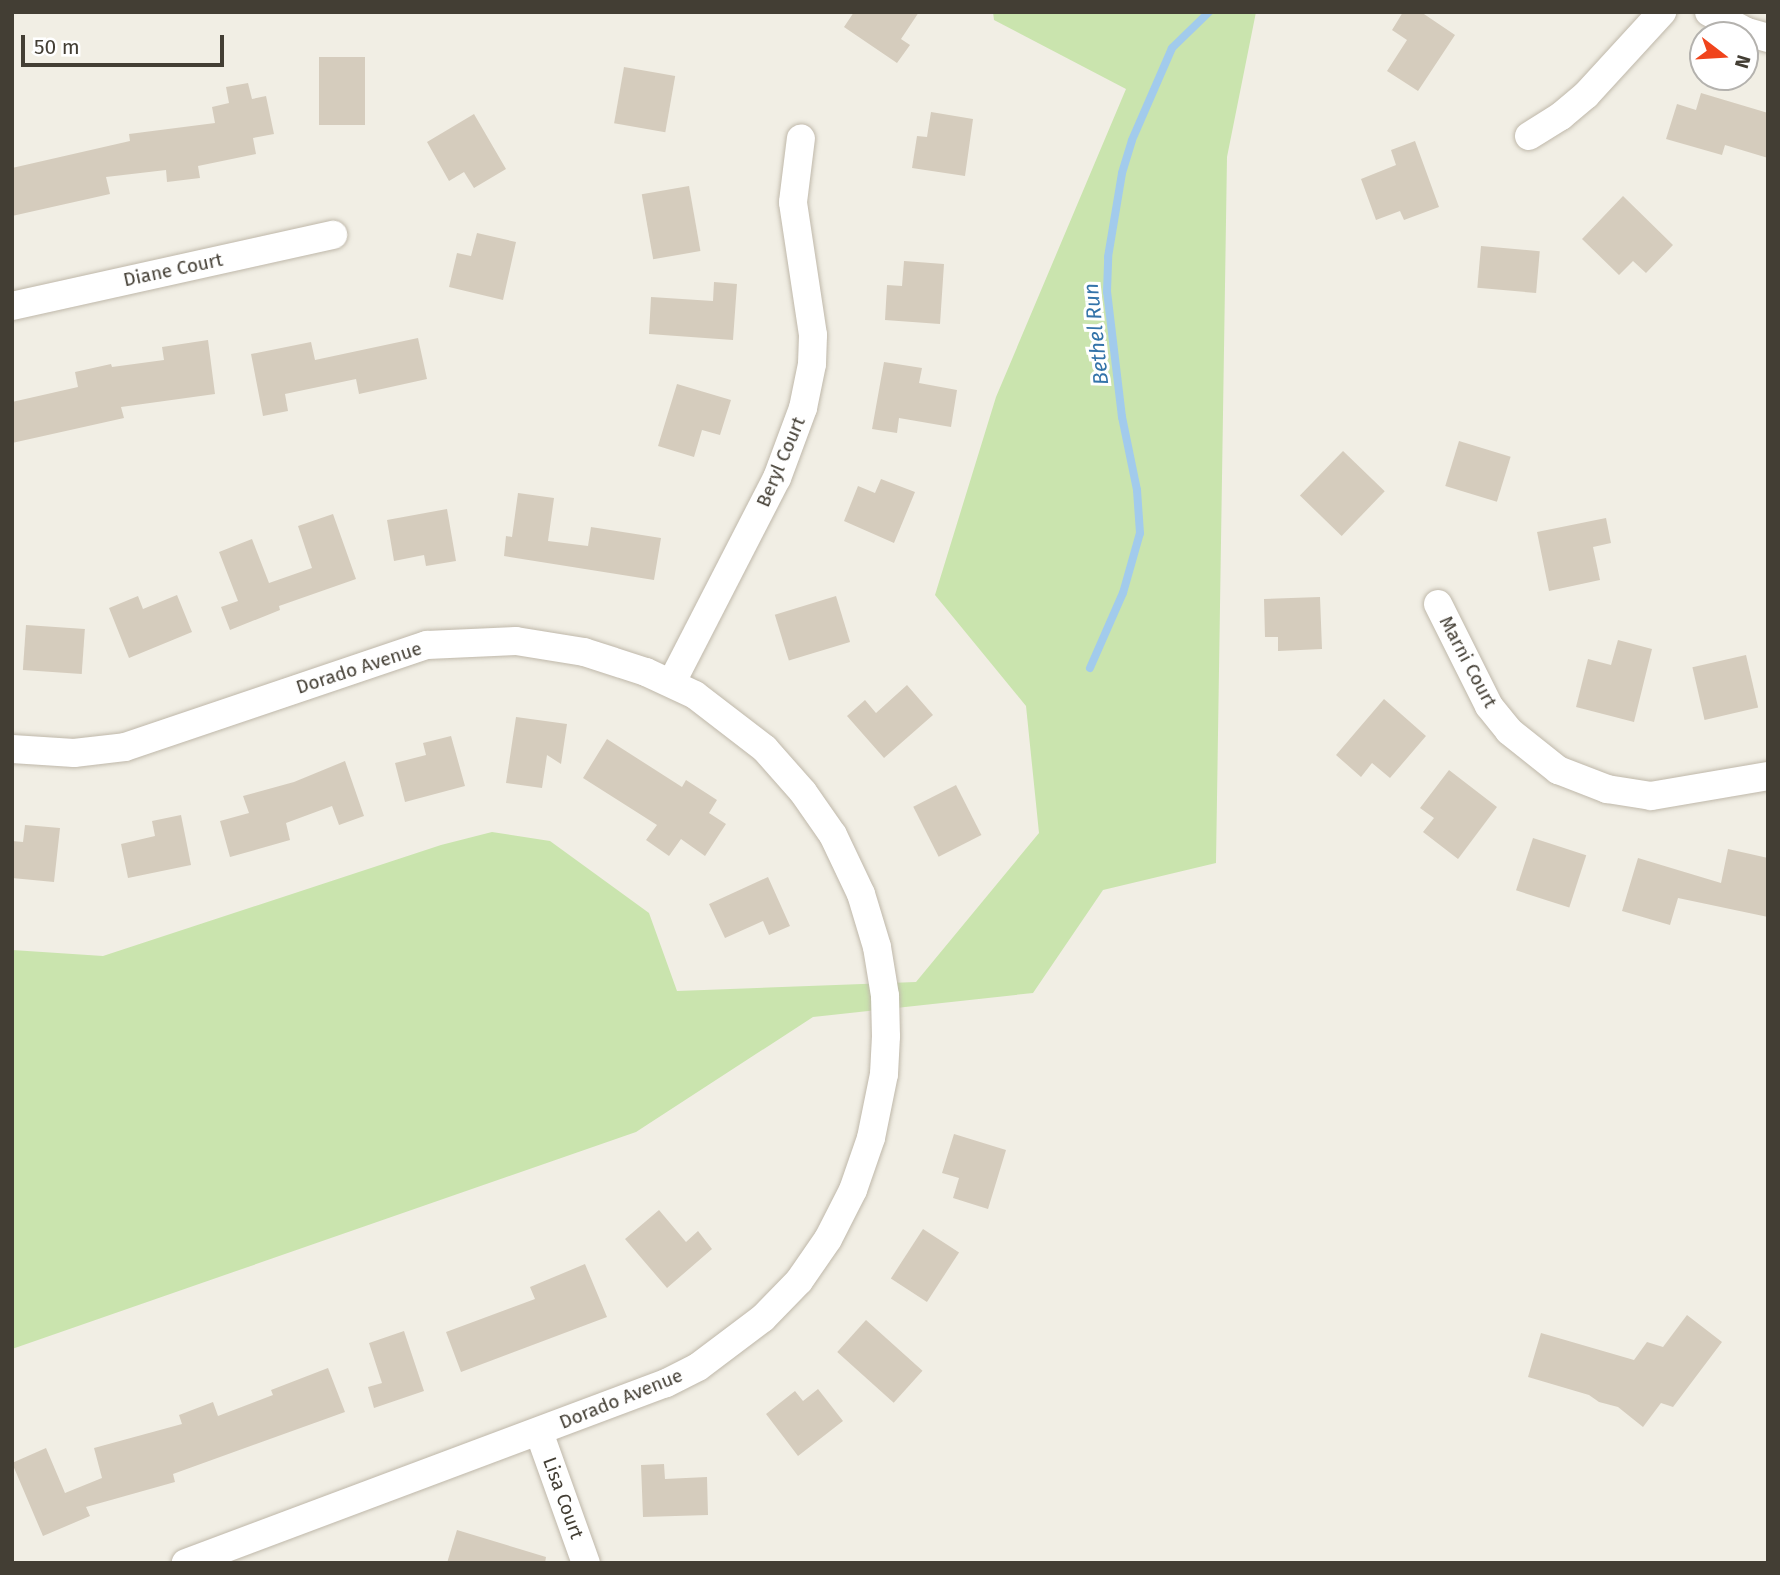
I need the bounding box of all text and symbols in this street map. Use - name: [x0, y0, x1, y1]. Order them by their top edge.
- scale bar: [24, 21, 228, 65]
- north arrow: [1689, 21, 1759, 91]
- text: 50 m: [34, 34, 80, 60]
- text: N: [1730, 52, 1755, 71]
- street label: Diane Court: [121, 248, 225, 292]
- water label: Bethel Run: [1078, 282, 1114, 386]
- street label: Beryl Court: [752, 413, 810, 511]
- street label: Marni Court: [1434, 612, 1502, 712]
- street label: Dorado Avenue: [293, 637, 425, 699]
- street label: Dorado Avenue: [556, 1364, 686, 1434]
- street label: Lisa Court: [538, 1454, 588, 1542]

